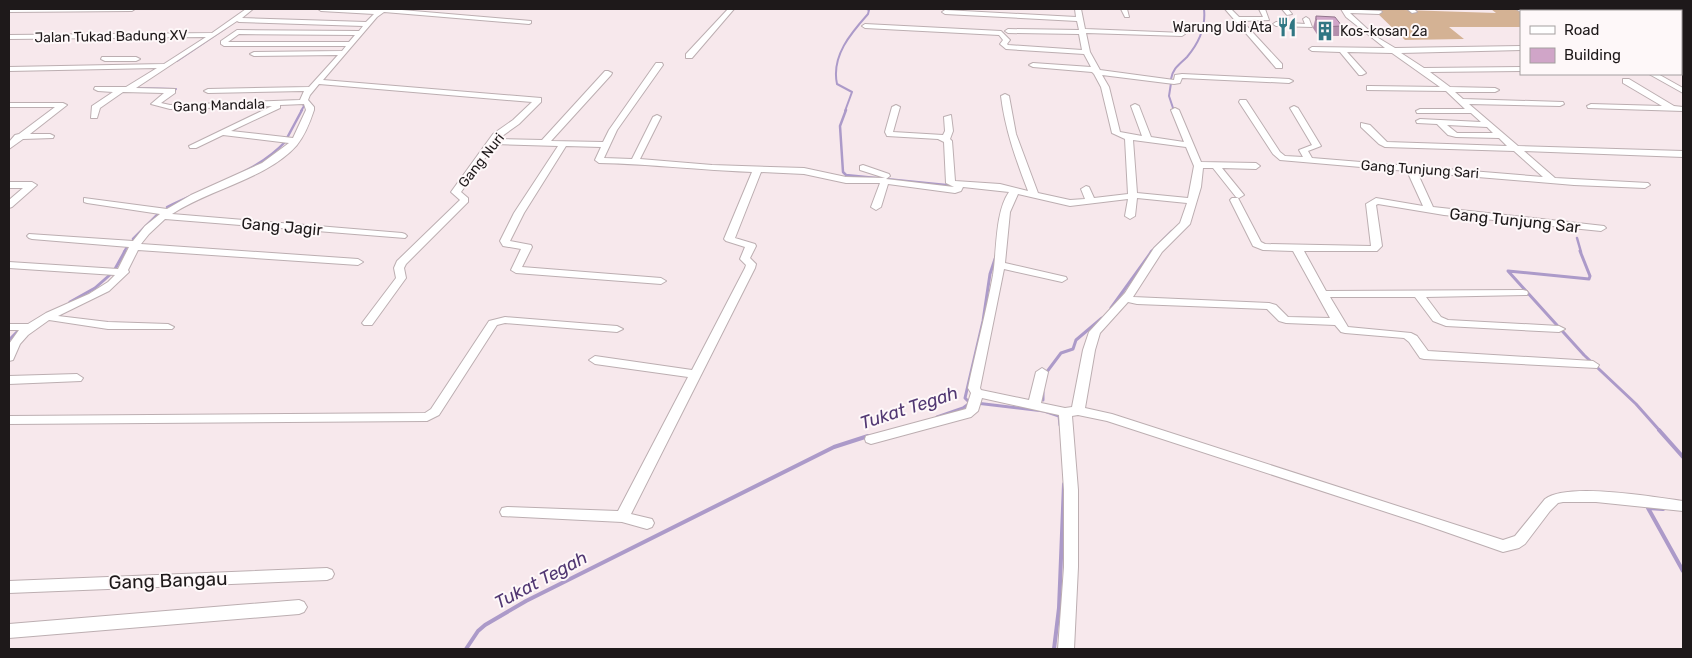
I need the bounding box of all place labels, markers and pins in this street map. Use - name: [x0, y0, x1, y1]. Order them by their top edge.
- restaurant icon: Warung Udi Ata: [1276, 16, 1298, 38]
- place label: Warung Udi Ata: [1173, 19, 1272, 36]
- building icon: Kos-kosan 2a: [1314, 20, 1336, 42]
- place label: Kos-kosan 2a: [1340, 23, 1427, 40]

